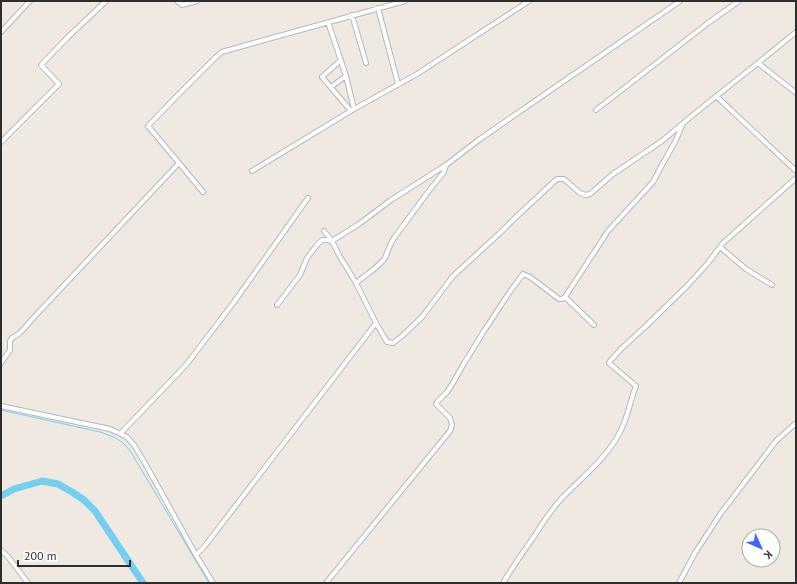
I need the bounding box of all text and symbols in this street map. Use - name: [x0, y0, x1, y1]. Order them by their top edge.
- north arrow: [741, 528, 781, 568]
- scale bar: [18, 542, 130, 568]
- text: 200 m: [24, 548, 57, 563]
- text: K: [761, 548, 775, 563]

